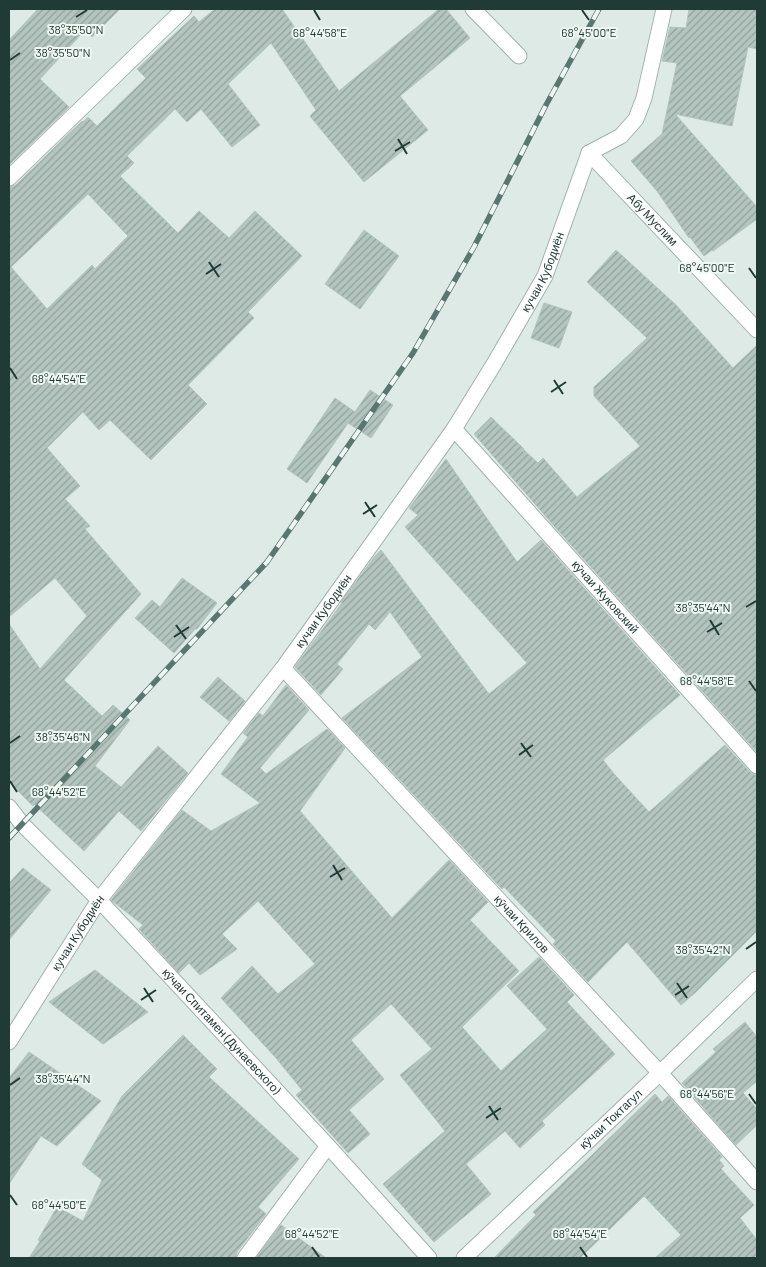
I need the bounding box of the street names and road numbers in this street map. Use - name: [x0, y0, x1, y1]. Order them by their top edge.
- street label: Абу Муслим: [625, 190, 681, 248]
- street label: кучаи Кубодиён: [518, 230, 566, 314]
- street label: кӯчаи Жуковский: [569, 557, 642, 636]
- street label: кучаи Кубодиён: [292, 571, 354, 650]
- street label: кучаи Кубодиён: [48, 892, 106, 973]
- street label: кӯчаи Крилов: [492, 892, 553, 955]
- street label: кӯчаи Спитамен (Дунаевского): [160, 965, 285, 1097]
- street label: кӯчаи Токтагул: [576, 1086, 644, 1152]

